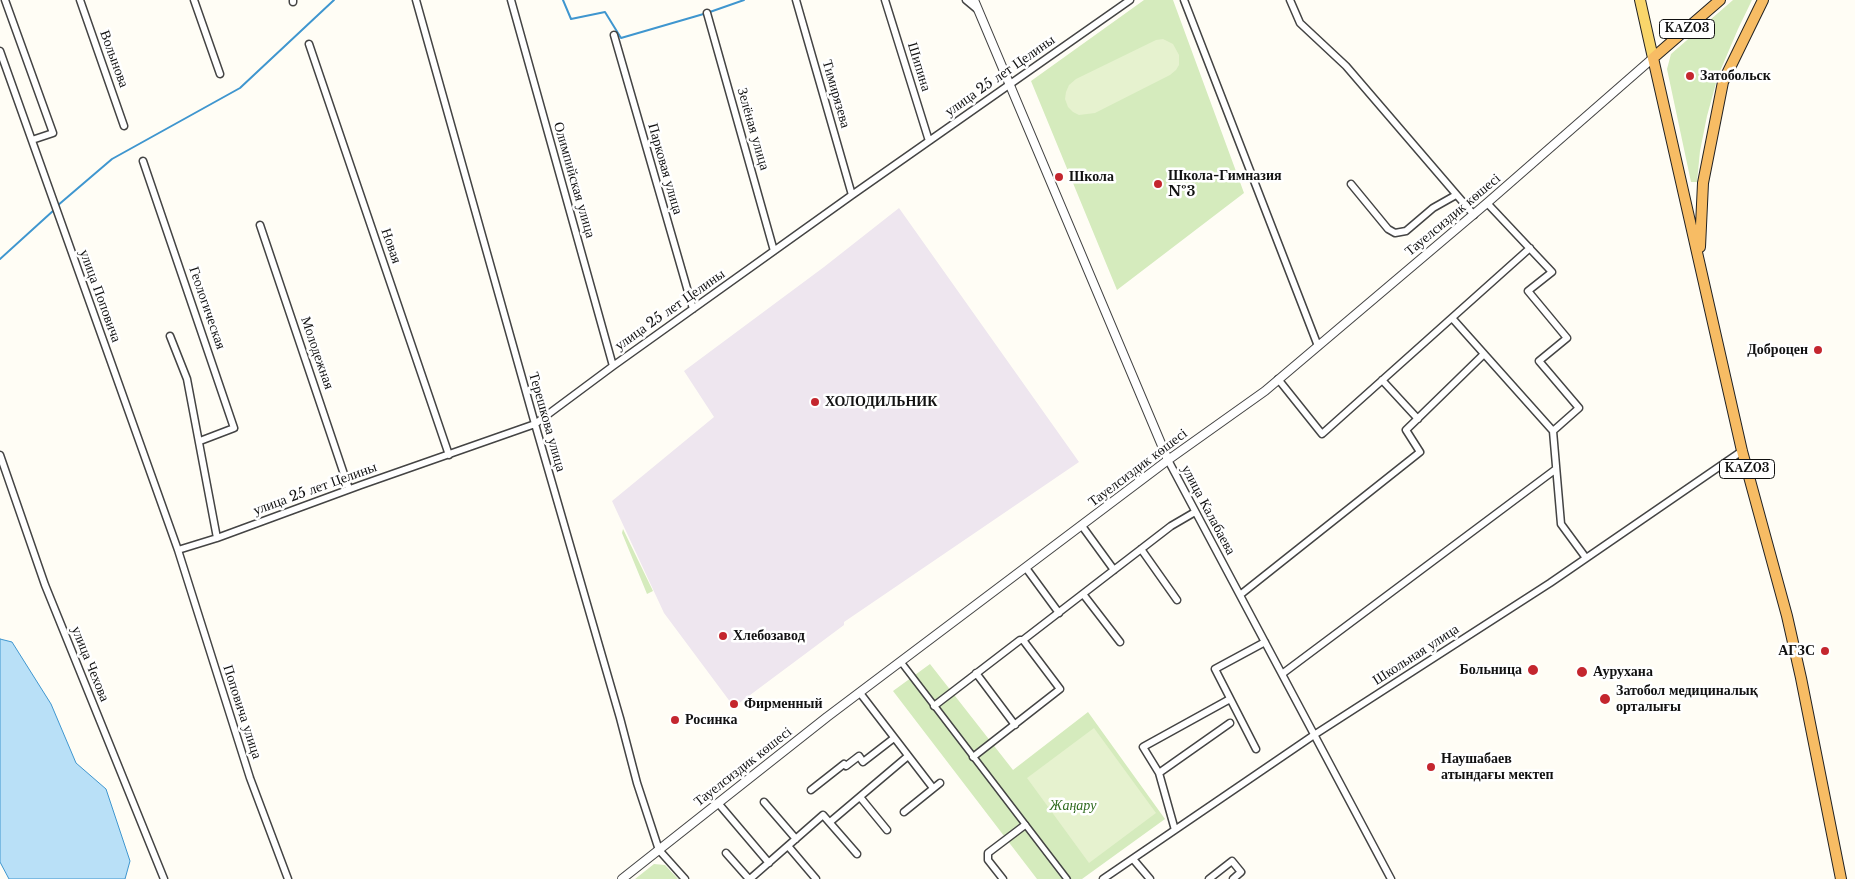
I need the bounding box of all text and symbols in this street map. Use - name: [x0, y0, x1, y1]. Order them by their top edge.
- road number: KАZ03: [1660, 20, 1714, 38]
- street label: Волынова: [96, 28, 132, 90]
- street label: улица 25 лет Целины: [942, 32, 1058, 120]
- street label: Шипина: [904, 40, 934, 94]
- street label: Тимирязева: [818, 58, 854, 130]
- place label: Затобольск: [1700, 68, 1771, 84]
- marker: Затобольск: [1684, 70, 1696, 82]
- street label: Зелёная улица: [733, 86, 773, 172]
- street label: Олимпийская улица: [549, 120, 599, 240]
- street label: Парковая улица: [644, 121, 686, 217]
- place label: Школа-Гимназия №3: [1168, 168, 1282, 200]
- place label: Школа: [1069, 169, 1114, 185]
- street label: Тауелсиздик көшесі: [1402, 170, 1504, 260]
- marker: Школа: [1053, 171, 1065, 183]
- marker: Школа-Гимназия №3: [1152, 178, 1164, 190]
- street label: Новая: [377, 226, 405, 266]
- street label: улица Поповича: [75, 247, 125, 345]
- street label: Геологическая: [185, 264, 229, 352]
- street label: улица 25 лет Целины: [612, 266, 728, 354]
- street label: Молодежная: [297, 314, 337, 392]
- place label: Доброцен: [1747, 342, 1808, 358]
- marker: Доброцен: [1812, 344, 1824, 356]
- street label: Терешкова улица: [525, 370, 569, 474]
- place label: ХОЛОДИЛЬНИК: [825, 394, 937, 410]
- marker: ХОЛОДИЛЬНИК: [809, 396, 821, 408]
- street label: Тауелсиздик көшесі: [1085, 425, 1191, 511]
- street label: улица 25 лет Целины: [251, 459, 379, 519]
- road number: KАZ03: [1720, 459, 1774, 478]
- street label: улица Калабаева: [1177, 462, 1239, 558]
- street label: Школьная улица: [1370, 621, 1462, 689]
- street label: улица Чехова: [67, 624, 113, 704]
- place label: Хлебозавод: [733, 628, 805, 644]
- marker: Хлебозавод: [717, 630, 729, 642]
- place label: АГЗС: [1778, 643, 1815, 659]
- marker: АГЗС: [1819, 645, 1831, 657]
- place label: Больница: [1459, 662, 1522, 678]
- street label: Поповича улица: [219, 663, 265, 761]
- marker: Больница: [1526, 663, 1540, 677]
- place label: Аурухана: [1593, 664, 1653, 680]
- marker: Аурухана: [1575, 665, 1589, 679]
- place label: Затобол медициналық орталығы: [1616, 683, 1758, 716]
- marker: Затобол медициналық орталығы: [1598, 692, 1612, 706]
- place label: Фирменный: [744, 696, 823, 712]
- marker: Фирменный: [728, 698, 740, 710]
- place label: Росинка: [685, 712, 737, 728]
- marker: Росинка: [669, 714, 681, 726]
- street label: Тауелсиздик көшесі: [691, 724, 795, 810]
- place label: Наушабаев атындағы мектеп: [1441, 751, 1554, 784]
- marker: Наушабаев атындағы мектеп: [1425, 761, 1437, 773]
- park label: Жаңару: [1050, 798, 1096, 814]

